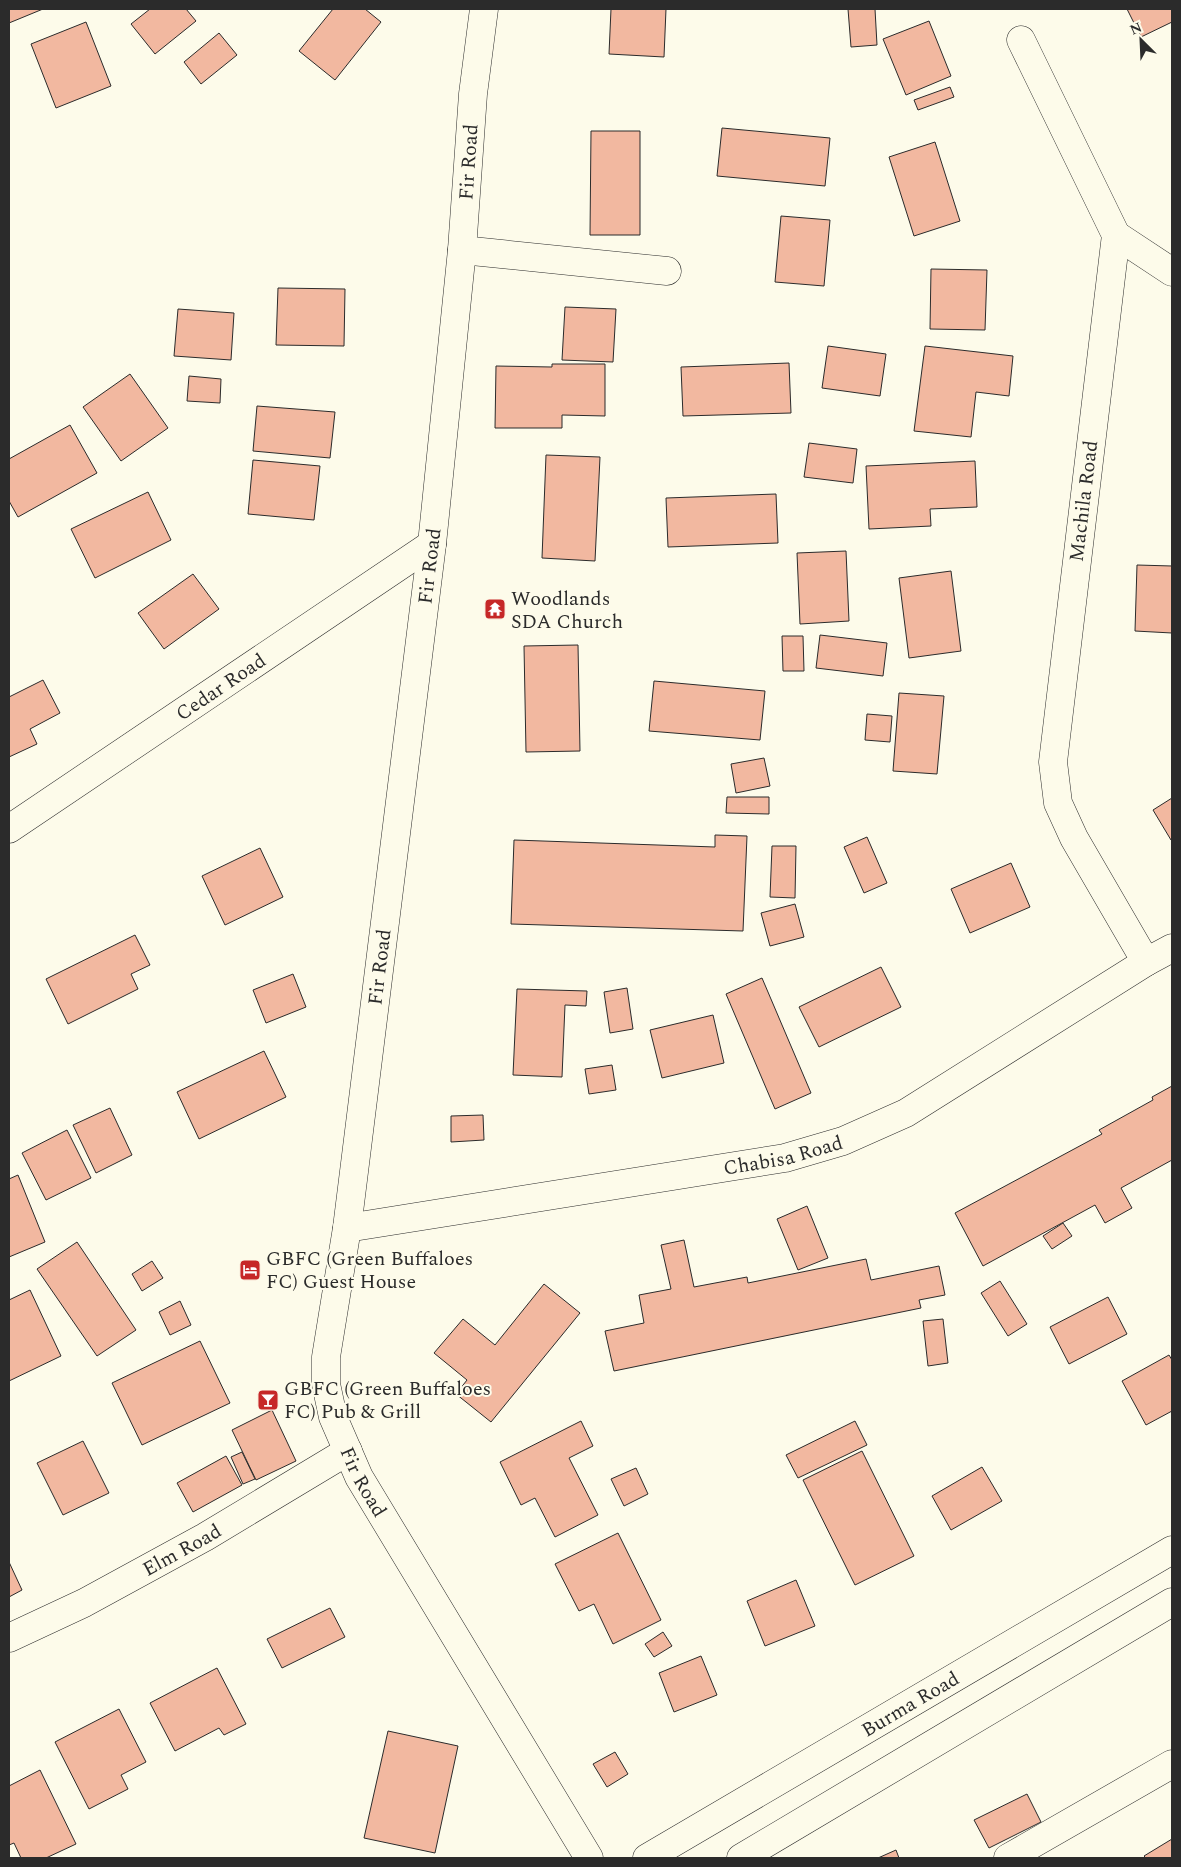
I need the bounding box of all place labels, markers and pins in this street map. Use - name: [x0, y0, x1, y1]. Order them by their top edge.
- place label: Woodlands SDA Church: [511, 584, 623, 637]
- temple icon: Woodlands SDA Church: [483, 597, 507, 621]
- place label: GBFC (Green Buffaloes FC) Guest House: [266, 1244, 473, 1297]
- hotel icon: GBFC (Green Buffaloes FC) Guest House: [238, 1258, 262, 1282]
- place label: GBFC (Green Buffaloes FC) Pub & Grill: [284, 1374, 491, 1427]
- bar icon: GBFC (Green Buffaloes FC) Pub & Grill: [256, 1388, 280, 1412]

